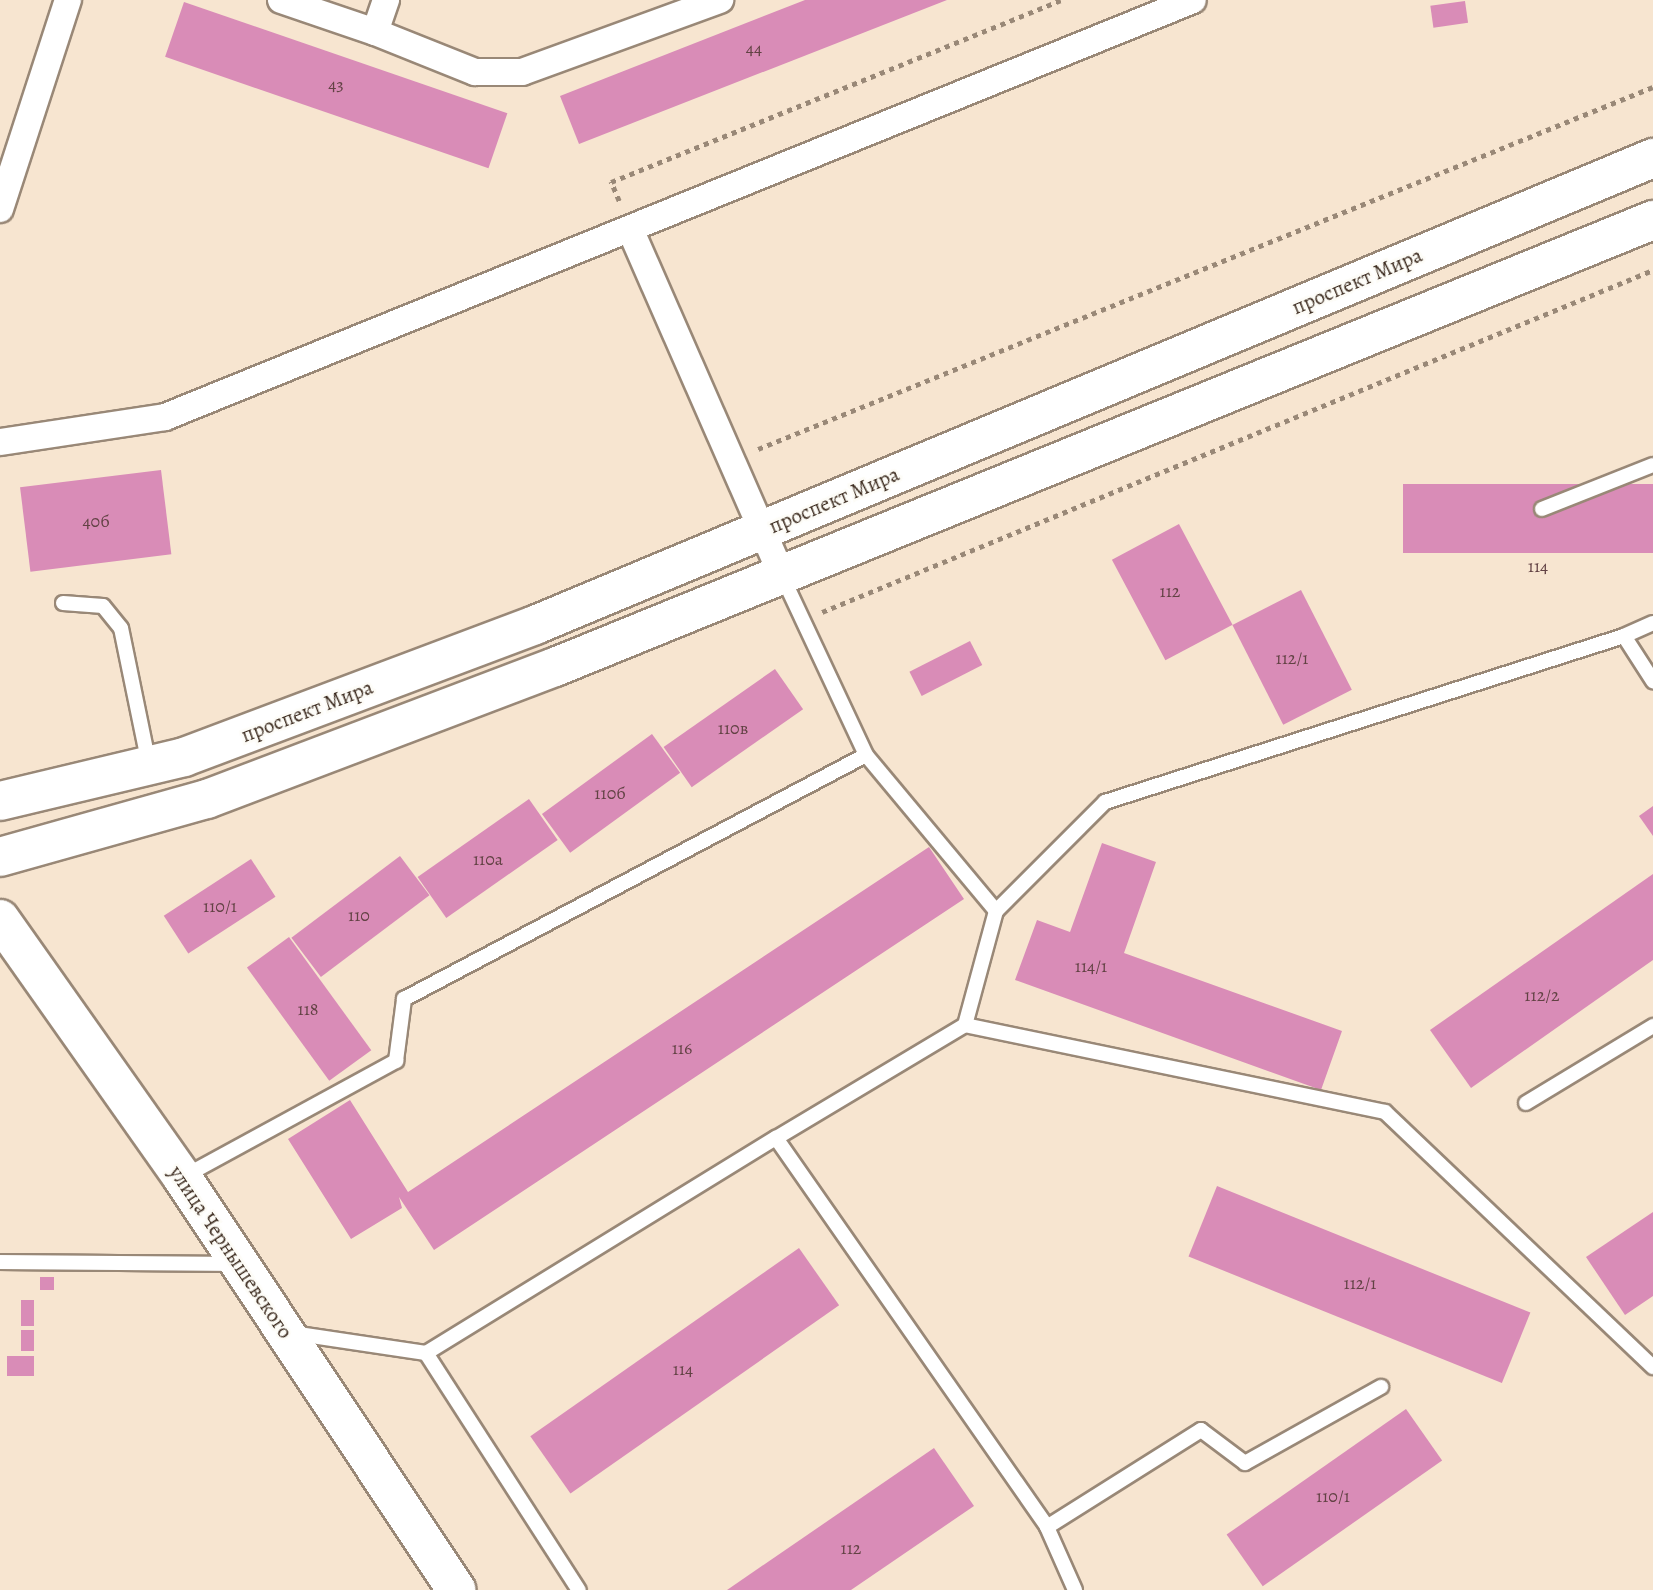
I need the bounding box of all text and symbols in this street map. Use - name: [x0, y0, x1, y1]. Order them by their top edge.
- house number: 44: [746, 37, 762, 59]
- house number: 43: [328, 73, 344, 95]
- street label: проспект Мира: [1288, 242, 1426, 320]
- street label: проспект Мира: [765, 461, 903, 539]
- house number: 40б: [82, 510, 110, 532]
- house number: 114: [1528, 555, 1548, 577]
- house number: 112: [1160, 580, 1180, 602]
- house number: 112/1: [1276, 647, 1308, 669]
- street label: проспект Мира: [238, 674, 376, 748]
- house number: 110в: [718, 717, 748, 739]
- house number: 110б: [594, 782, 626, 804]
- house number: 110а: [473, 848, 503, 870]
- house number: 110/1: [203, 895, 237, 917]
- house number: 110: [348, 904, 370, 926]
- house number: 114/1: [1075, 955, 1107, 977]
- house number: 112/2: [1524, 984, 1560, 1006]
- house number: 118: [297, 998, 319, 1020]
- house number: 116: [672, 1037, 692, 1059]
- street label: улица Чернышевского: [164, 1161, 298, 1343]
- house number: 112/1: [1344, 1272, 1376, 1294]
- house number: 114: [673, 1358, 693, 1380]
- house number: 110/1: [1316, 1485, 1350, 1507]
- house number: 112: [841, 1537, 861, 1559]

